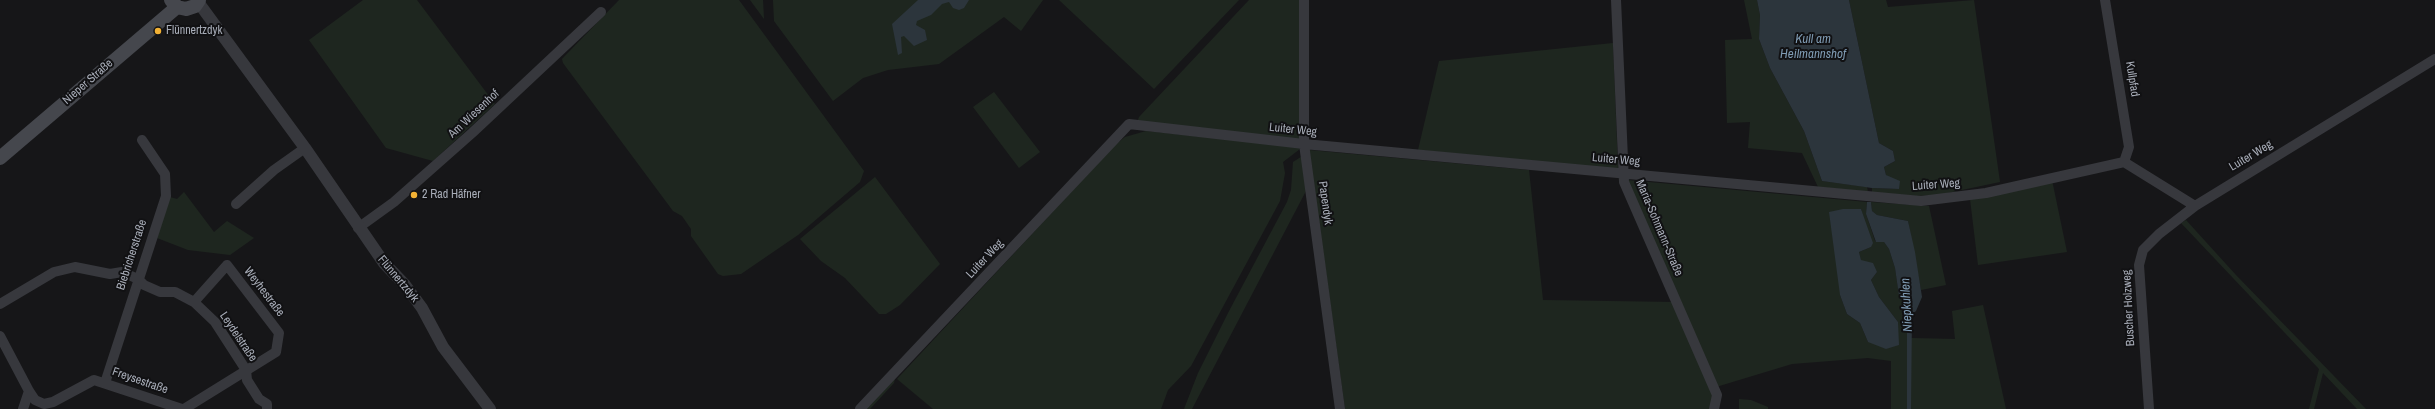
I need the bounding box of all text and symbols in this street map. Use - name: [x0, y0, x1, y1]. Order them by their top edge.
- place label: Flünnertzdyk: [166, 24, 222, 38]
- marker: Flünnertzdyk: [153, 26, 163, 36]
- water label: Kull am Heilmannshof: [1780, 32, 1846, 63]
- street label: Nieper Straße: [60, 56, 116, 108]
- street label: Kullpfad: [2122, 60, 2142, 98]
- street label: Am Wiesenhof: [445, 87, 503, 141]
- street label: Luiter Weg: [1268, 120, 1318, 140]
- street label: Luiter Weg: [2227, 137, 2275, 175]
- street label: Luiter Weg: [1591, 151, 1641, 169]
- street label: Luiter Weg: [1912, 176, 1960, 194]
- street label: Maria-Sohmann-Straße: [1632, 178, 1686, 278]
- street label: Papendyk: [1315, 180, 1335, 226]
- place label: 2 Rad Häfner: [422, 188, 481, 202]
- marker: 2 Rad Häfner: [409, 190, 419, 200]
- street label: Biebricherstraße: [114, 218, 150, 292]
- street label: Luiter Weg: [963, 237, 1007, 281]
- street label: Flünnertzdyk: [374, 253, 422, 305]
- street label: Weyhestraße: [241, 264, 287, 320]
- street label: Buscher Holzweg: [2120, 269, 2138, 347]
- water label: Niepkuhlen: [1898, 278, 1916, 332]
- street label: Leydelstraße: [216, 309, 260, 365]
- street label: Freysestraße: [110, 365, 170, 397]

